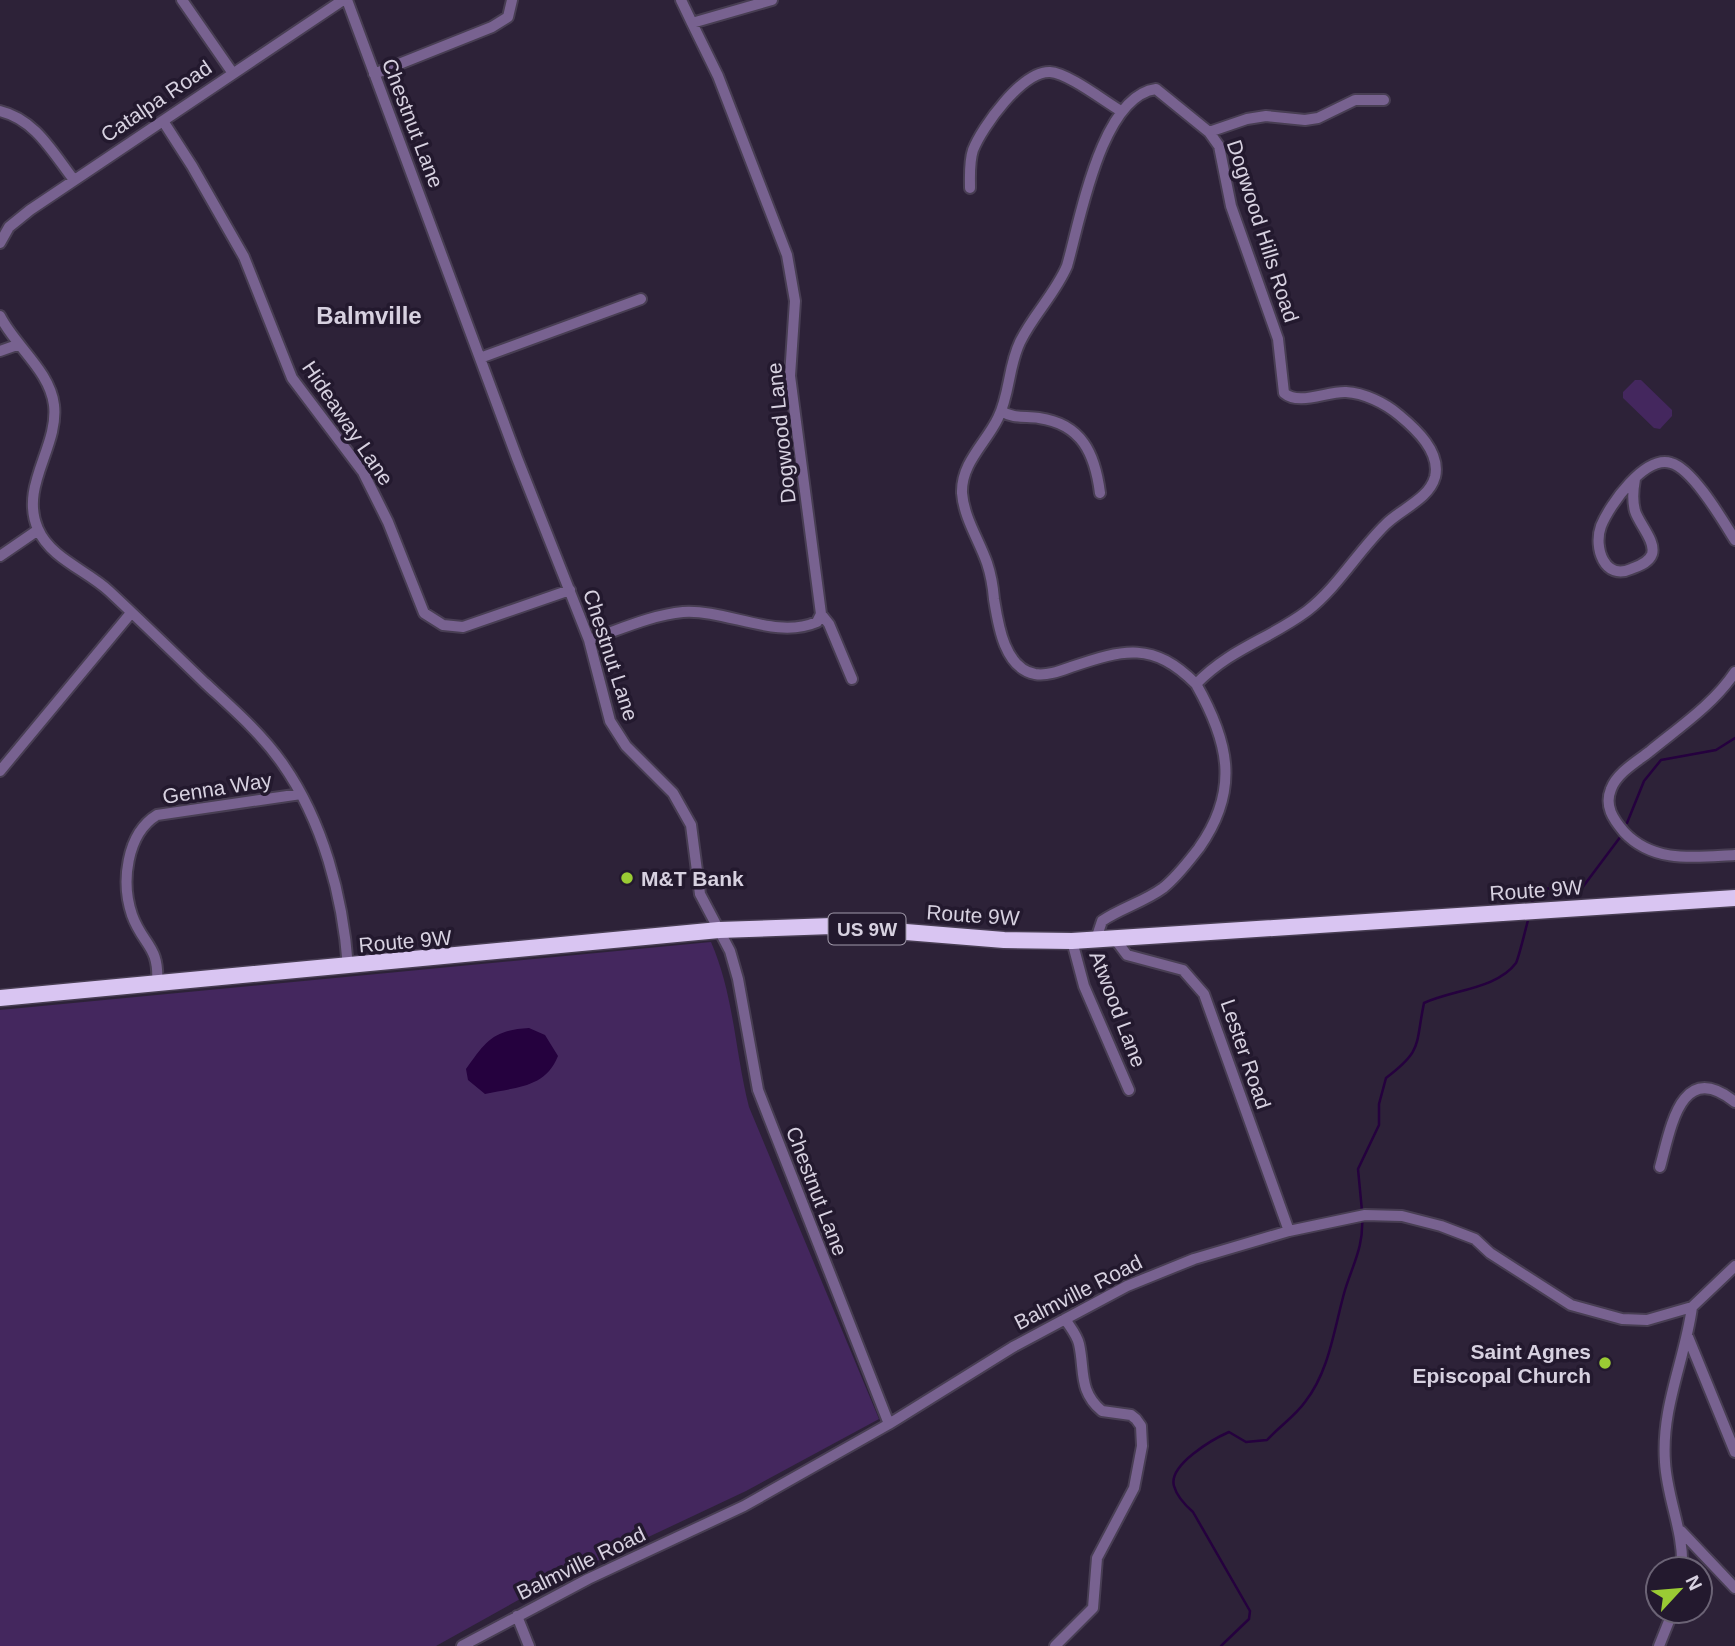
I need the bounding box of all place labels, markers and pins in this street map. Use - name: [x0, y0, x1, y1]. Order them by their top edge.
- place label: M&T Bank: [641, 867, 744, 890]
- marker: M&T Bank: [619, 870, 635, 886]
- place label: Saint Agnes Episcopal Church: [1412, 1340, 1591, 1387]
- marker: Saint Agnes Episcopal Church: [1597, 1355, 1613, 1371]

